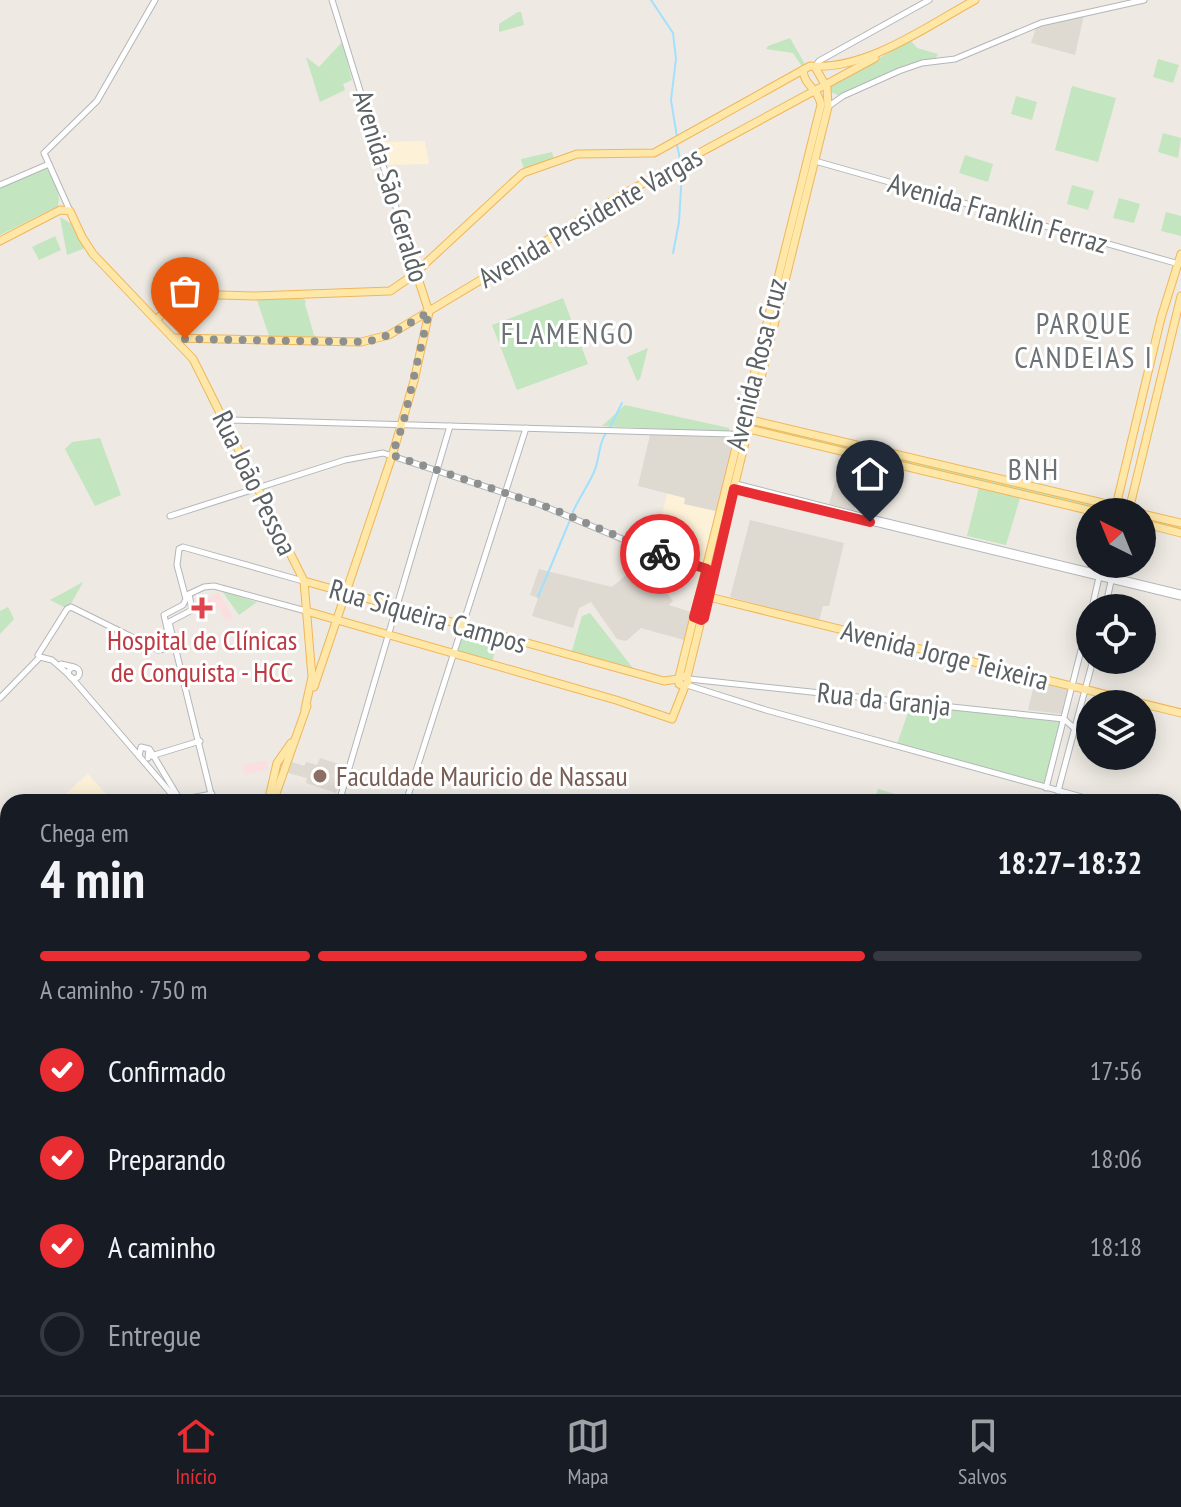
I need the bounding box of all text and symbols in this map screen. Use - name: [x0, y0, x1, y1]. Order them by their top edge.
- street label: Avenida São Geraldo: [345, 85, 438, 286]
- street label: Avenida Presidente Vargas: [471, 137, 708, 296]
- street label: Avenida Franklin Ferraz: [884, 164, 1112, 262]
- pin: [151, 257, 219, 339]
- icon: bag: [163, 269, 207, 313]
- street label: Avenida Rosa Cruz: [716, 274, 795, 454]
- district label: PARQUE CANDEIAS I: [1014, 303, 1154, 376]
- district label: FLAMENGO: [501, 313, 635, 352]
- street label: Rua João Pessoa: [205, 404, 306, 561]
- pin: [836, 440, 904, 522]
- district label: BNH: [1008, 449, 1060, 488]
- icon: home: [848, 452, 892, 496]
- north arrow: [1076, 498, 1156, 578]
- map controls: [1076, 498, 1156, 770]
- courier: [620, 514, 700, 594]
- icon: bike: [638, 532, 682, 576]
- street label: Rua Siqueira Campos: [325, 570, 531, 661]
- button: locate: [1076, 594, 1156, 674]
- marker: Hospital de Clínicas de Conquista - HCC: [191, 597, 213, 619]
- street label: Avenida Jorge Teixeira: [837, 611, 1053, 698]
- place label: Hospital de Clínicas de Conquista - HCC: [107, 621, 297, 690]
- street label: Rua da Granja: [815, 673, 953, 724]
- button: layers: [1076, 690, 1156, 770]
- place label: Faculdade Mauricio de Nassau: [336, 757, 628, 794]
- marker: Faculdade Mauricio de Nassau: [311, 767, 329, 785]
- text: Chega em: [40, 816, 129, 849]
- text: 18:27–18:32: [998, 843, 1142, 882]
- text: 4 min: [40, 845, 145, 912]
- text: A caminho · 750 m: [40, 973, 207, 1006]
- icon: check: [40, 1048, 84, 1092]
- text: Confirmado: [108, 1051, 226, 1090]
- text: 17:56: [1090, 1054, 1142, 1087]
- icon: check: [40, 1136, 84, 1180]
- text: Preparando: [108, 1139, 226, 1178]
- text: 18:06: [1090, 1142, 1142, 1175]
- icon: check: [40, 1224, 84, 1268]
- text: A caminho: [108, 1227, 216, 1266]
- text: 18:18: [1090, 1230, 1142, 1263]
- text: Entregue: [108, 1315, 201, 1354]
- tab: Início: [174, 1414, 218, 1490]
- tab: Mapa: [566, 1414, 610, 1490]
- tab: Salvos: [958, 1414, 1007, 1490]

